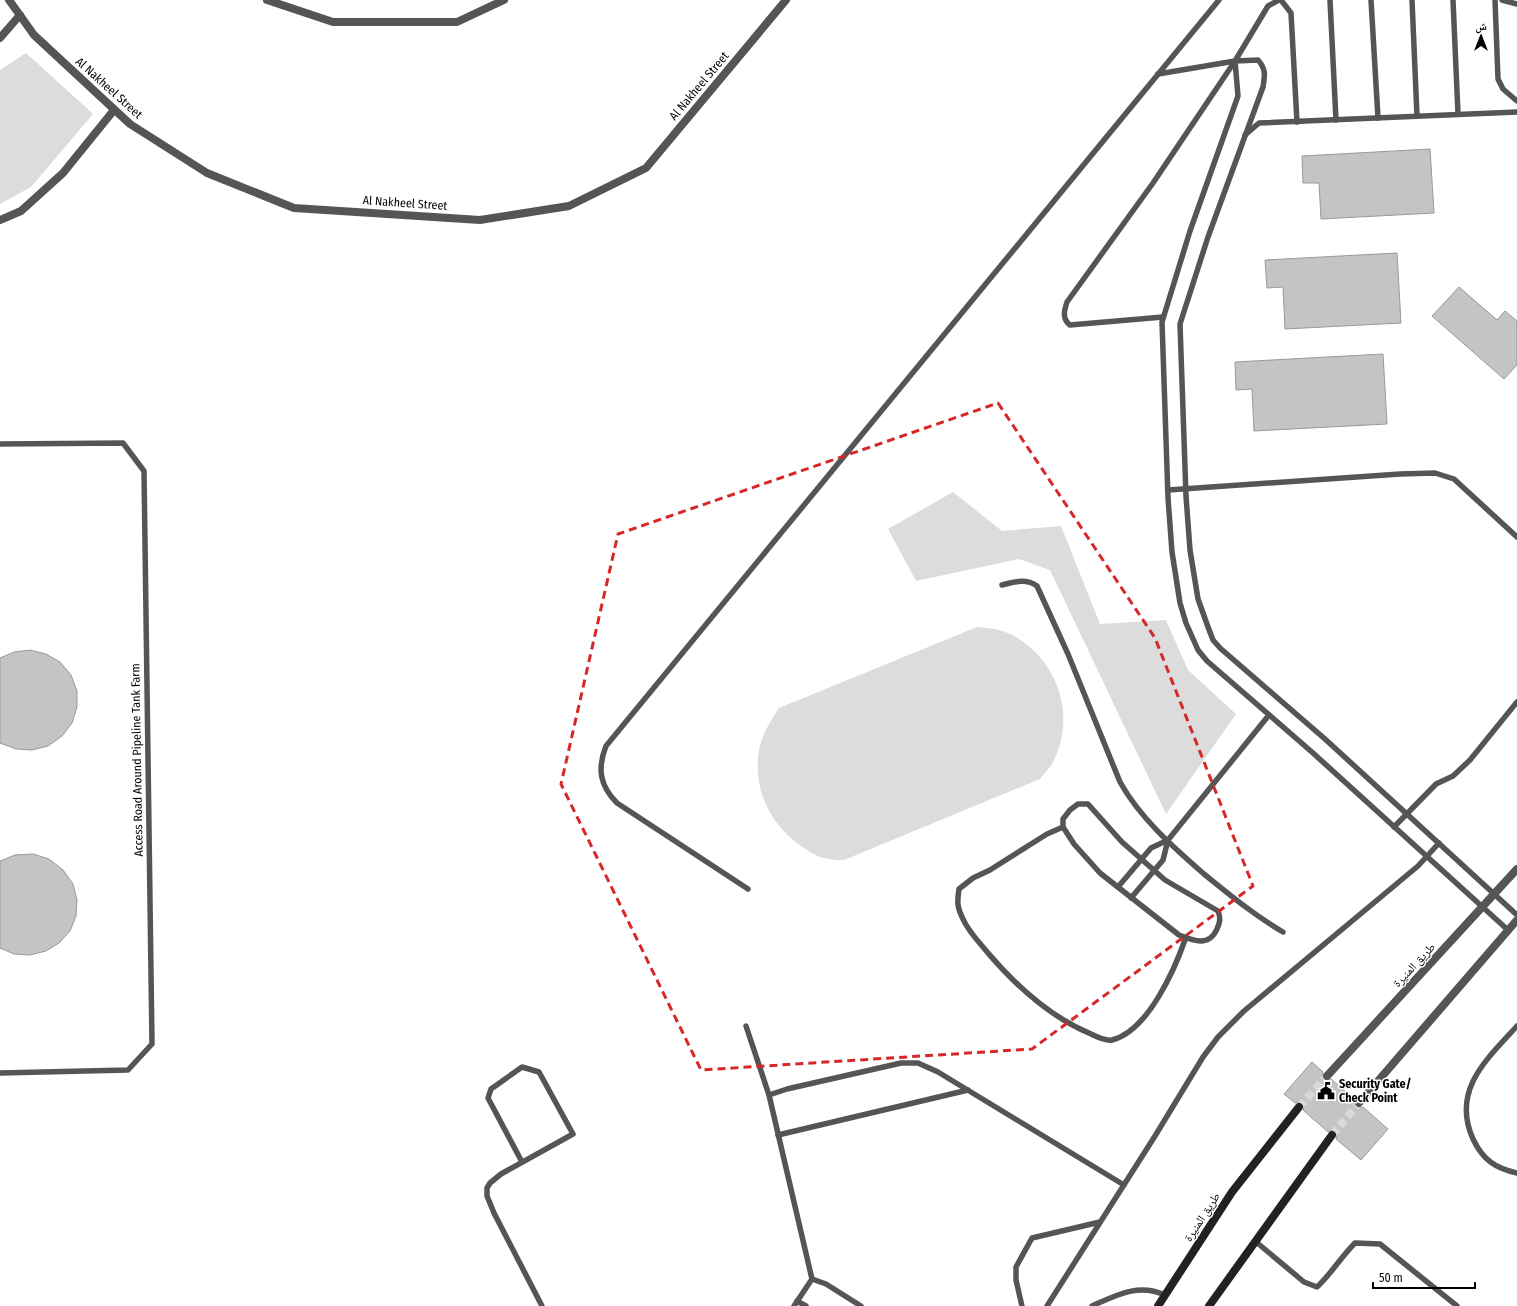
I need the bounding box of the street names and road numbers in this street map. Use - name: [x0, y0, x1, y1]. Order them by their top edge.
- street label: Al Nakheel Street: [666, 49, 732, 123]
- street label: Al Nakheel Street: [73, 54, 145, 122]
- street label: Al Nakheel Street: [362, 193, 448, 213]
- street label: Access Road Around Pipeline Tank Farm: [128, 663, 146, 857]
- street label: طريق المنيرة: [1390, 940, 1438, 990]
- street label: طريق المنيرة: [1181, 1190, 1223, 1244]

